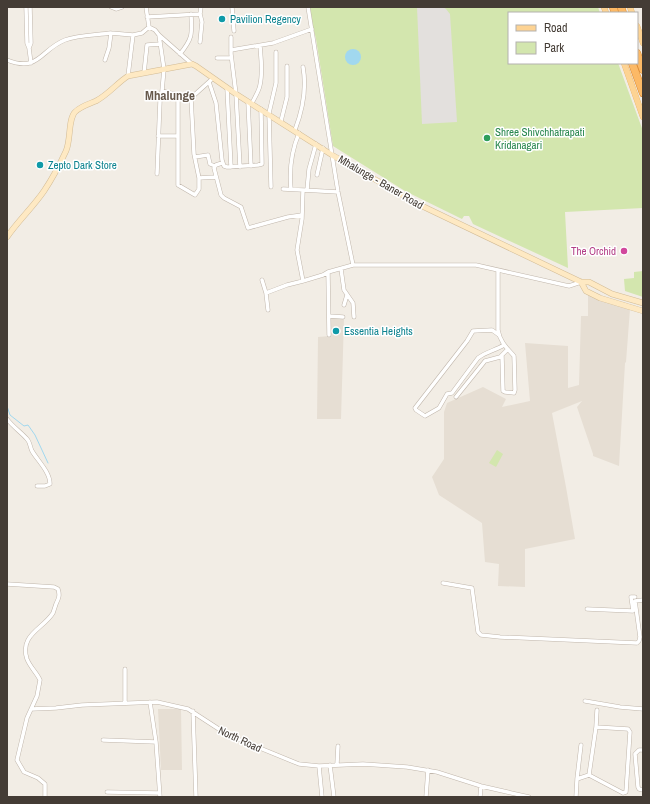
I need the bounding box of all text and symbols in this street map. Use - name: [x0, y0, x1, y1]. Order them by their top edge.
- place label: Pavilion Regency: [230, 12, 301, 26]
- legend: [508, 12, 638, 64]
- marker: Pavilion Regency: [217, 14, 227, 24]
- text: Road: [544, 20, 568, 36]
- text: Park: [544, 40, 564, 56]
- district label: Mhalunge: [145, 87, 195, 104]
- place label: Shree Shivchhatrapati Kridanagari: [495, 125, 585, 152]
- marker: Shree Shivchhatrapati Kridanagari: [482, 133, 492, 143]
- street label: Mhalunge - Baner Road: [336, 152, 426, 212]
- place label: Zepto Dark Store: [48, 158, 117, 172]
- marker: Zepto Dark Store: [35, 160, 45, 170]
- place label: The Orchid: [571, 244, 616, 258]
- marker: The Orchid: [619, 246, 629, 256]
- place label: Essentia Heights: [344, 324, 413, 338]
- marker: Essentia Heights: [331, 326, 341, 336]
- street label: North Road: [216, 723, 264, 755]

